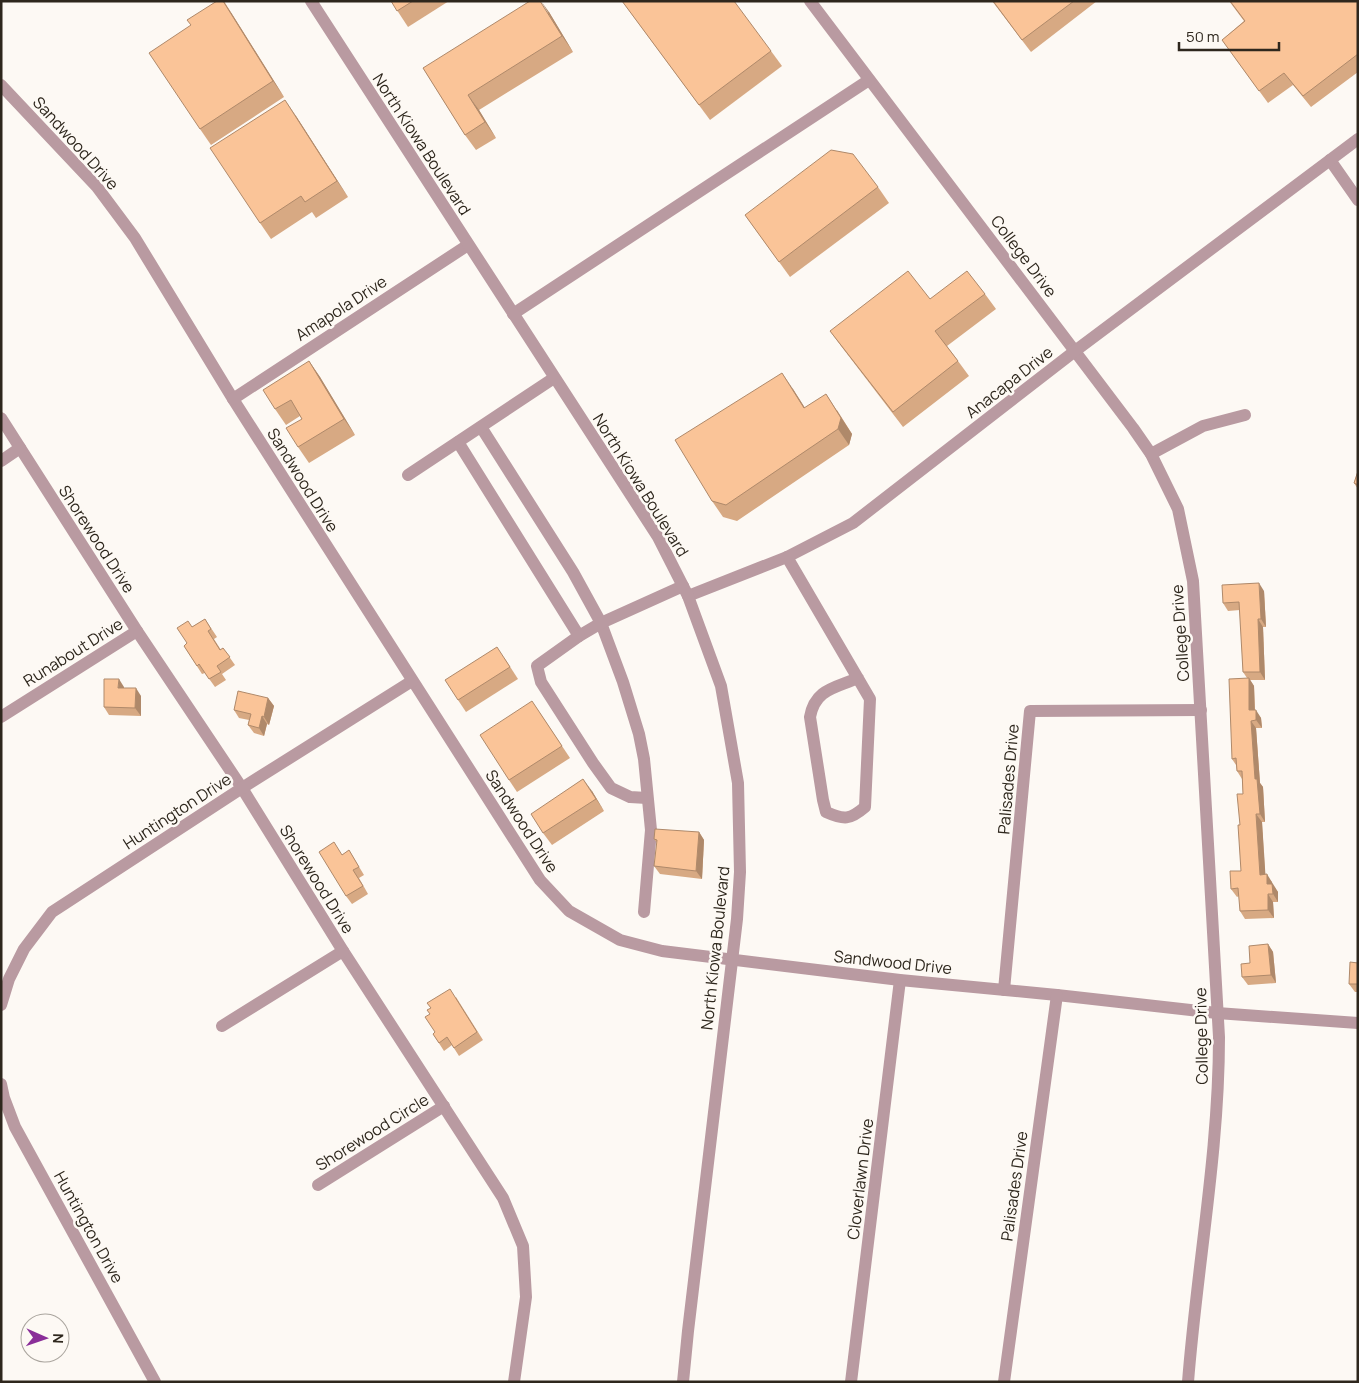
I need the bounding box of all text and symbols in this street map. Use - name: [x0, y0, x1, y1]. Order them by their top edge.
- scale bar: [1179, 20, 1279, 52]
- text: 50 m: [1186, 26, 1220, 47]
- street label: North Kiowa Boulevard: [368, 69, 476, 219]
- street label: Sandwood Drive: [28, 92, 124, 194]
- street label: College Drive: [986, 211, 1062, 301]
- street label: Amapola Drive: [291, 270, 391, 346]
- street label: Anacapa Drive: [961, 341, 1057, 423]
- street label: North Kiowa Boulevard: [588, 409, 694, 561]
- street label: Sandwood Drive: [262, 424, 344, 536]
- street label: Shorewood Drive: [54, 481, 140, 597]
- street label: College Drive: [1166, 584, 1194, 682]
- street label: Runabout Drive: [19, 613, 127, 691]
- street label: Palisades Drive: [992, 723, 1024, 835]
- street label: Sandwood Drive: [480, 765, 564, 877]
- street label: Huntington Drive: [119, 768, 235, 854]
- street label: Shorewood Drive: [275, 820, 359, 938]
- street label: North Kiowa Boulevard: [695, 865, 735, 1031]
- street label: Sandwood Drive: [833, 945, 953, 979]
- street label: College Drive: [1189, 987, 1213, 1085]
- street label: Shorewood Circle: [311, 1088, 433, 1176]
- street label: Cloverlawn Drive: [842, 1117, 878, 1241]
- street label: Palisades Drive: [995, 1130, 1033, 1242]
- street label: Huntington Drive: [49, 1167, 129, 1287]
- north arrow: [20, 1313, 70, 1363]
- text: N: [49, 1333, 68, 1344]

